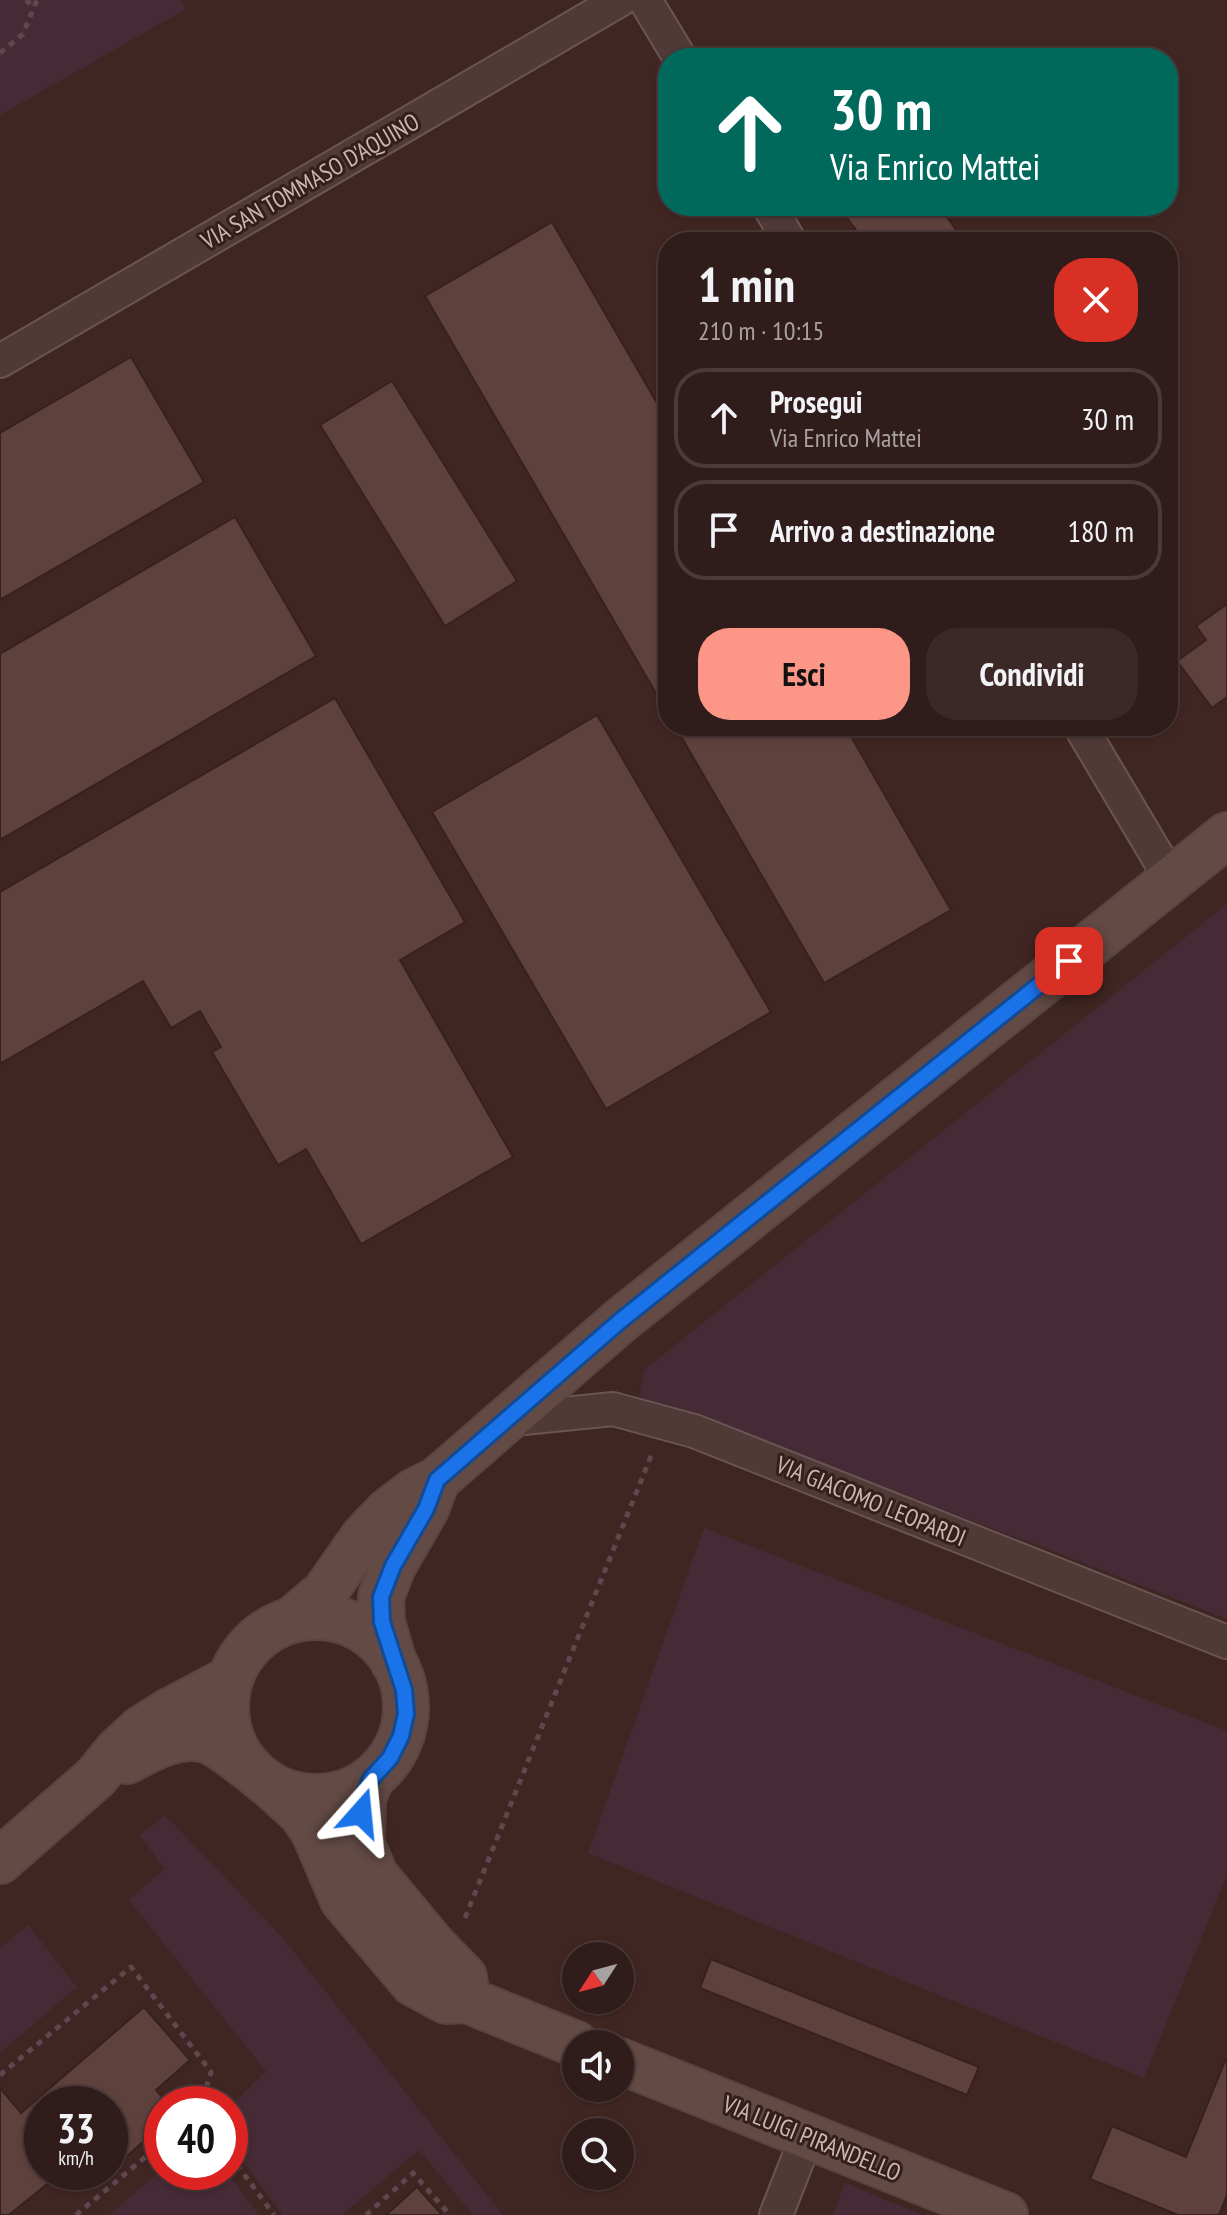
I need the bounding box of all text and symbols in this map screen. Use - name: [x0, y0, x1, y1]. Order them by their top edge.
- text: 30 m: [830, 73, 932, 145]
- icon: ahead: [698, 80, 802, 184]
- street label: VIA SAN TOMMASO D'AQUINO: [194, 106, 425, 257]
- text: Via Enrico Mattei: [830, 143, 1040, 190]
- text: 1 min: [698, 253, 795, 315]
- button: close: [1054, 258, 1138, 342]
- text: 210 m · 10:15: [698, 314, 824, 347]
- text: Prosegui: [770, 382, 863, 421]
- icon: ahead: [702, 396, 746, 440]
- text: 30 m: [1081, 399, 1134, 438]
- text: Via Enrico Mattei: [770, 421, 922, 454]
- icon: arrive: [702, 508, 746, 552]
- text: Arrivo a destinazione: [770, 511, 995, 550]
- text: 180 m: [1068, 511, 1134, 550]
- button: Esci: [698, 628, 910, 720]
- button: Condividi: [926, 628, 1138, 720]
- pin: [1035, 927, 1103, 995]
- icon: arrive: [1047, 939, 1091, 983]
- street label: VIA GIACOMO LEOPARDI: [771, 1448, 970, 1553]
- position arrow: [319, 1771, 403, 1855]
- north arrow: [562, 1942, 634, 2014]
- map controls: [562, 1942, 634, 2190]
- button: sound: [562, 2030, 634, 2102]
- speed limit sign: 40: [144, 2086, 248, 2190]
- street label: VIA LUIGI PIRANDELLO: [718, 2088, 906, 2188]
- text: 33: [57, 2102, 95, 2154]
- button: search: [562, 2118, 634, 2190]
- text: km/h: [58, 2145, 94, 2171]

